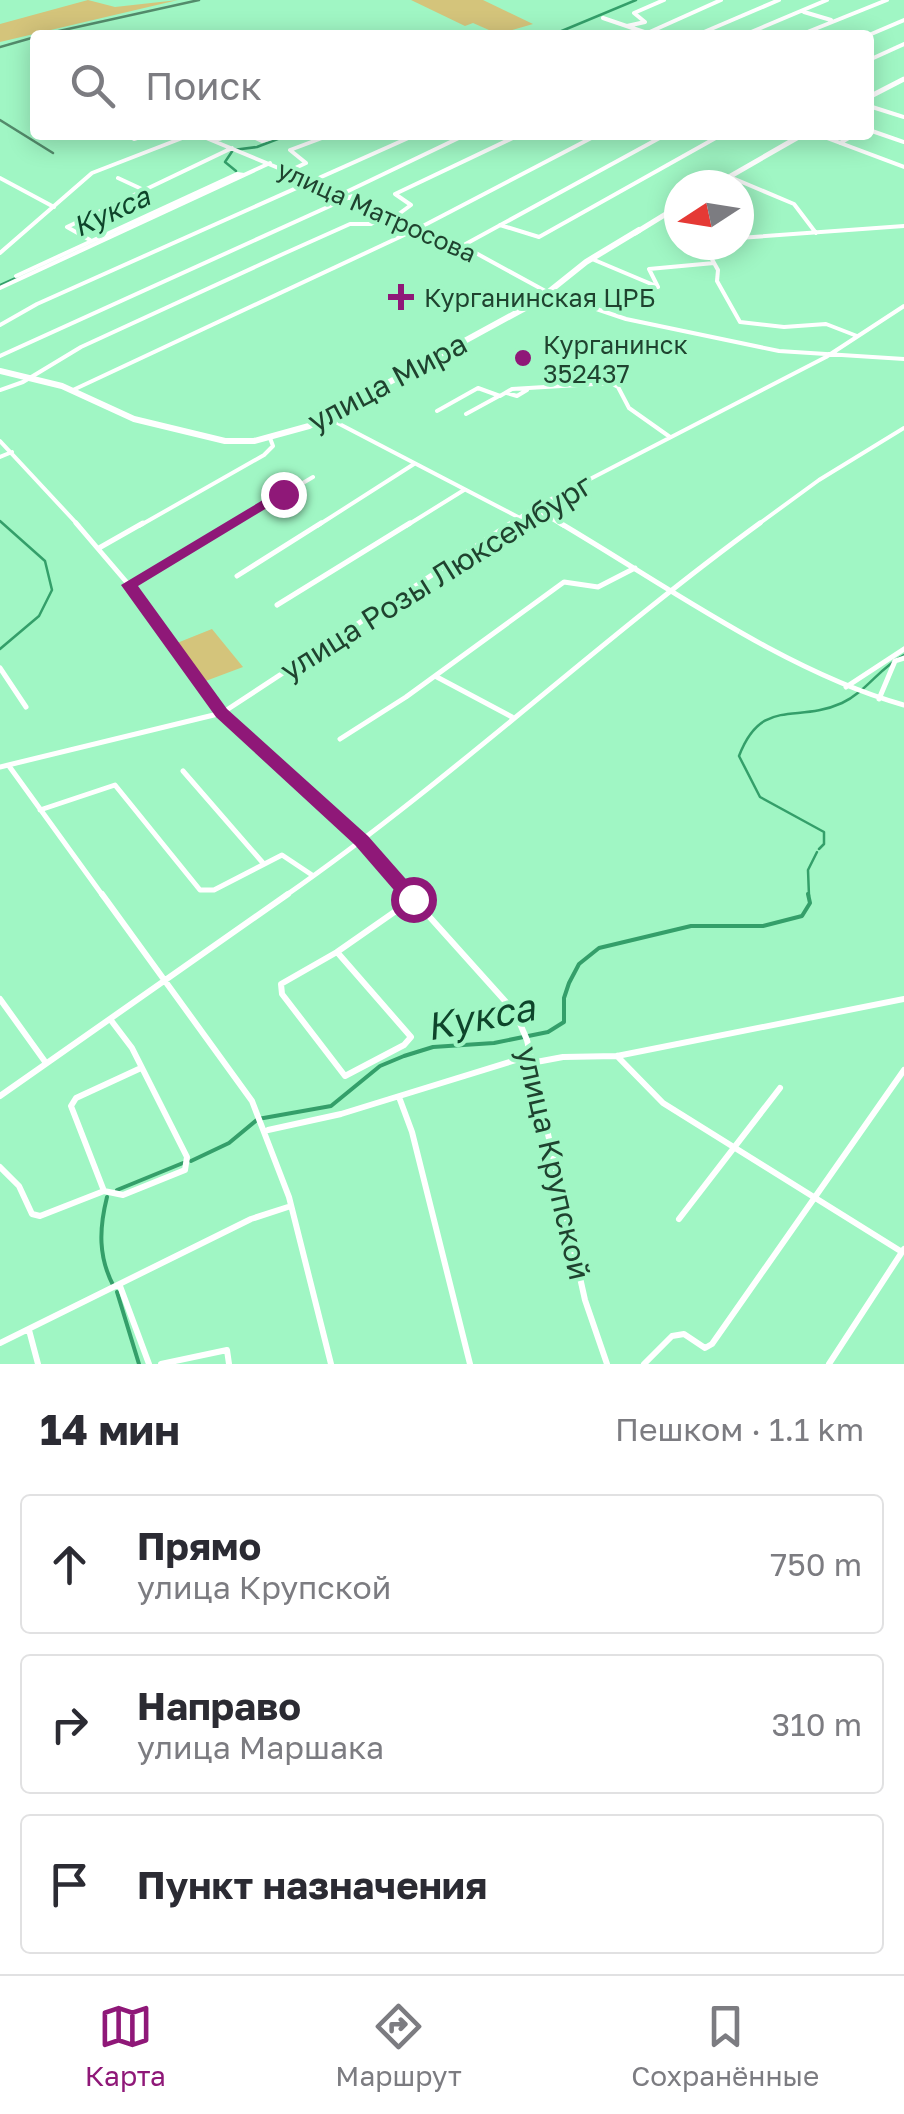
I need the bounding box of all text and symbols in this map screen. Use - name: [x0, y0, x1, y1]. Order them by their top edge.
- search box: [30, 30, 874, 140]
- icon: search: [65, 58, 120, 113]
- text: Поиск: [145, 63, 262, 108]
- street label: улица Матросова: [273, 153, 481, 269]
- north arrow: [664, 170, 754, 260]
- water label: Кукса: [67, 178, 156, 243]
- place label: Курганинская ЦРБ: [424, 282, 655, 313]
- marker: Курганинская ЦРБ: [388, 284, 414, 310]
- street label: улица Мира: [301, 325, 473, 439]
- place label: Курганинск 352437: [543, 329, 688, 389]
- marker: Курганинск 352437: [512, 347, 534, 369]
- street label: улица Розы Люксембург: [273, 466, 599, 688]
- route end: [261, 472, 307, 518]
- route start: [391, 877, 437, 923]
- water label: Кукса: [422, 983, 540, 1049]
- street label: улица Крупской: [510, 1043, 598, 1283]
- text: 14 мин: [40, 1404, 180, 1454]
- text: Пешком · 1.1 km: [615, 1410, 864, 1448]
- text: Прямо: [137, 1523, 261, 1568]
- icon: ahead: [42, 1537, 97, 1592]
- text: 750 m: [770, 1545, 862, 1583]
- text: улица Крупской: [137, 1568, 391, 1606]
- text: Направо: [137, 1683, 301, 1728]
- icon: right: [42, 1697, 97, 1752]
- text: 310 m: [772, 1705, 862, 1743]
- text: улица Маршака: [137, 1728, 384, 1766]
- icon: arrive: [42, 1857, 97, 1912]
- text: Пункт назначения: [137, 1862, 487, 1907]
- tab: Карта: [85, 1999, 166, 2092]
- tab: Маршрут: [335, 1999, 462, 2092]
- tab: Сохранённые: [631, 1999, 819, 2092]

